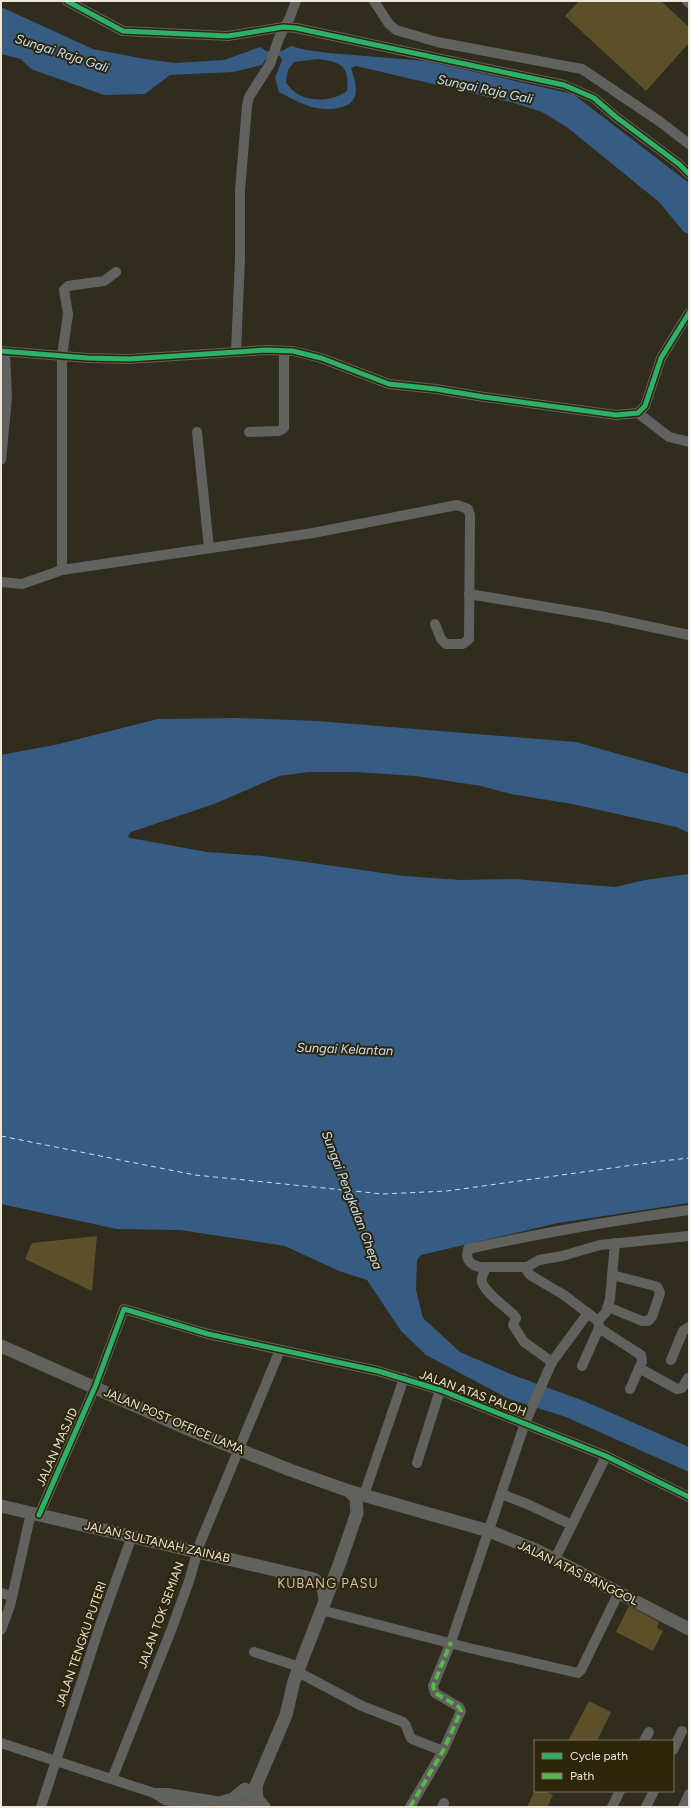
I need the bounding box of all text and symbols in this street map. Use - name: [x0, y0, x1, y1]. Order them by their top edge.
- water label: Sungai Raja Gali: [13, 31, 112, 75]
- water label: Sungai Raja Gali: [436, 72, 535, 107]
- water label: Sungai Kelantan: [296, 1040, 394, 1058]
- water label: Sungai Pengkalan Chepa: [319, 1129, 386, 1272]
- street label: JALAN ATAS PALOH: [418, 1367, 528, 1419]
- street label: JALAN POST OFFICE LAMA: [102, 1385, 246, 1457]
- street label: JALAN MASJID: [33, 1406, 81, 1488]
- street label: JALAN SULTANAH ZAINAB: [83, 1518, 231, 1566]
- street label: JALAN ATAS BANGGOL: [516, 1538, 641, 1608]
- street label: JALAN TOK SEMIAN: [135, 1560, 187, 1670]
- district label: KUBANG PASU: [277, 1576, 379, 1591]
- street label: JALAN TENGKU PUTERI: [53, 1579, 109, 1709]
- legend: [534, 1740, 674, 1792]
- text: Cycle path: [570, 1749, 628, 1763]
- text: Path: [570, 1769, 594, 1783]

